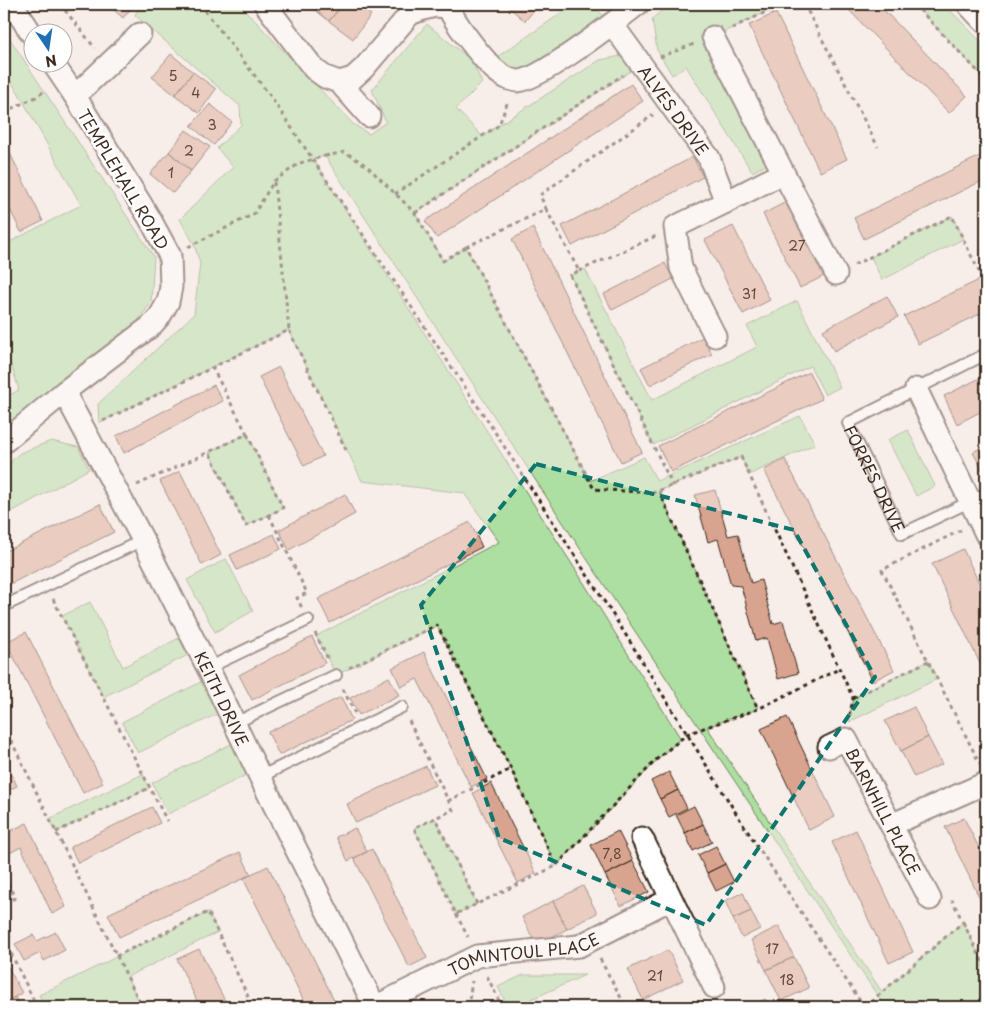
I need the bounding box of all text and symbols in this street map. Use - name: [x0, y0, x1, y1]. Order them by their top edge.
- north arrow: [22, 22, 72, 72]
- text: N: [43, 50, 59, 73]
- street label: ALVES DRIVE: [633, 60, 715, 160]
- house number: 5: [168, 65, 178, 86]
- house number: 4: [191, 82, 201, 103]
- street label: TEMPLEHALL ROAD: [73, 104, 175, 254]
- house number: 3: [207, 114, 217, 135]
- house number: 2: [184, 140, 194, 161]
- house number: 1: [168, 162, 174, 183]
- house number: 27: [788, 235, 806, 256]
- house number: 31: [742, 283, 756, 304]
- street label: FORRES DRIVE: [839, 421, 911, 536]
- street label: KEITH DRIVE: [189, 647, 256, 750]
- street label: BARNHILL PLACE: [840, 743, 927, 879]
- house number: 7,8: [602, 843, 622, 864]
- street label: TOMINTOUL PLACE: [443, 926, 603, 981]
- house number: 17: [765, 938, 779, 959]
- house number: 21: [647, 965, 663, 986]
- house number: 18: [779, 969, 795, 990]

